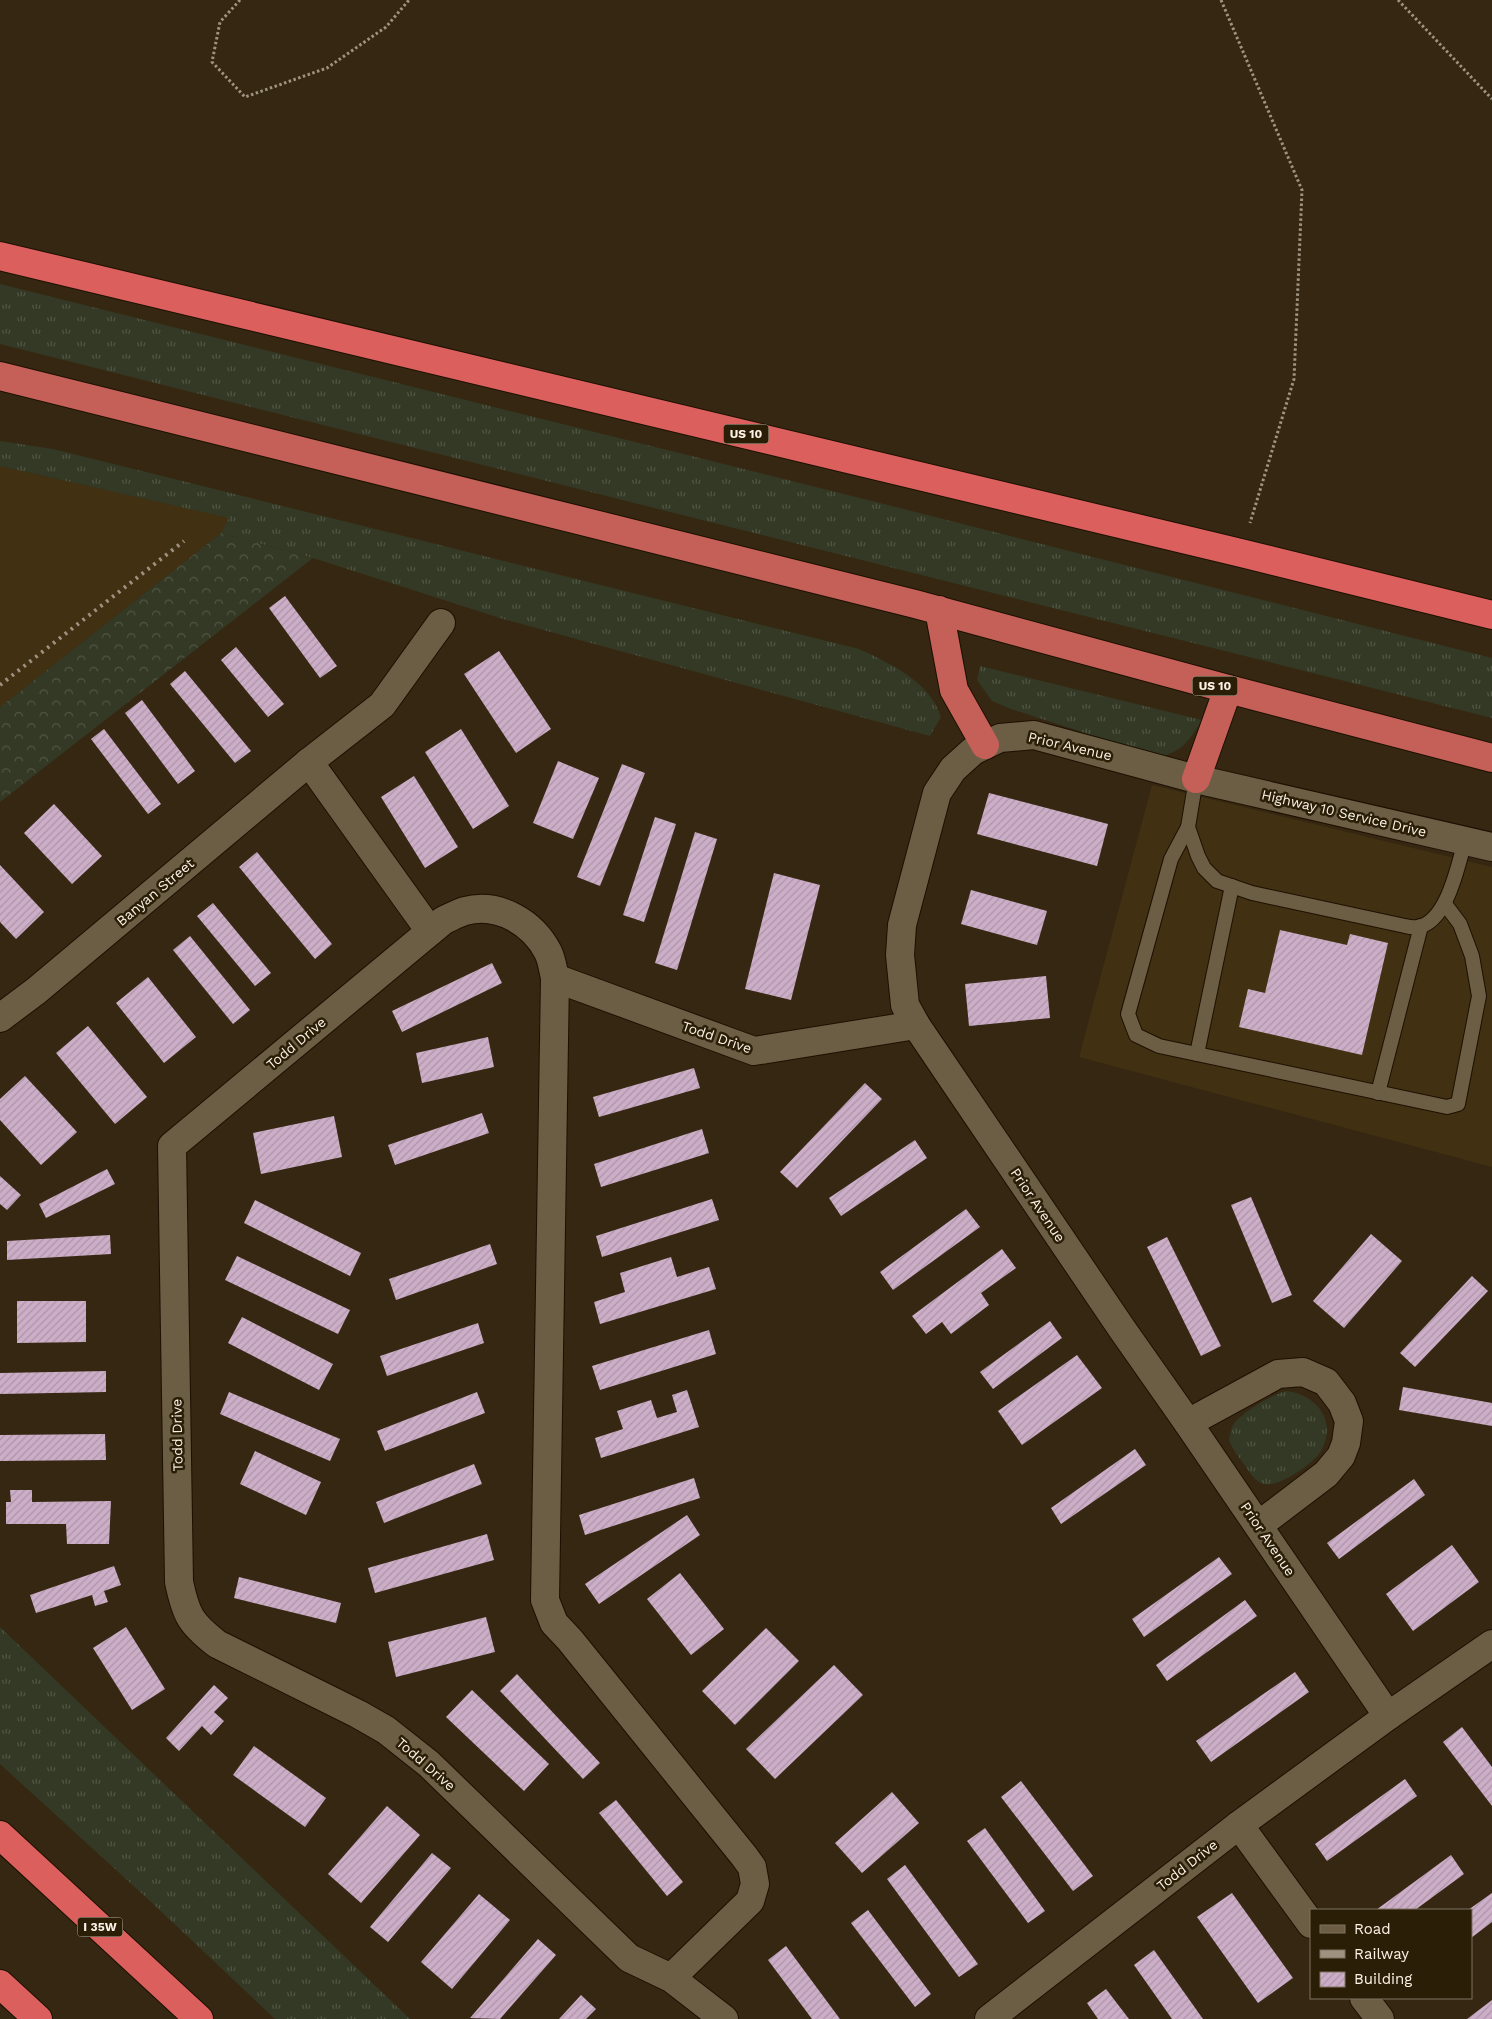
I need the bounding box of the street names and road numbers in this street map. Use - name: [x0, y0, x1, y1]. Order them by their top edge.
- road number: US 10: [724, 424, 768, 444]
- road number: US 10: [1192, 676, 1238, 696]
- street label: Prior Avenue: [1027, 729, 1113, 763]
- street label: Highway 10 Service Drive: [1260, 786, 1428, 840]
- street label: Banyan Street: [113, 855, 197, 929]
- street label: Todd Drive: [263, 1014, 329, 1072]
- street label: Todd Drive: [680, 1018, 754, 1056]
- street label: Prior Avenue: [1007, 1165, 1069, 1245]
- street label: Todd Drive: [168, 1399, 186, 1471]
- street label: Prior Avenue: [1237, 1499, 1299, 1579]
- street label: Todd Drive: [393, 1734, 459, 1794]
- street label: Todd Drive: [1154, 1836, 1220, 1894]
- road number: I 35W: [78, 1918, 122, 1936]

